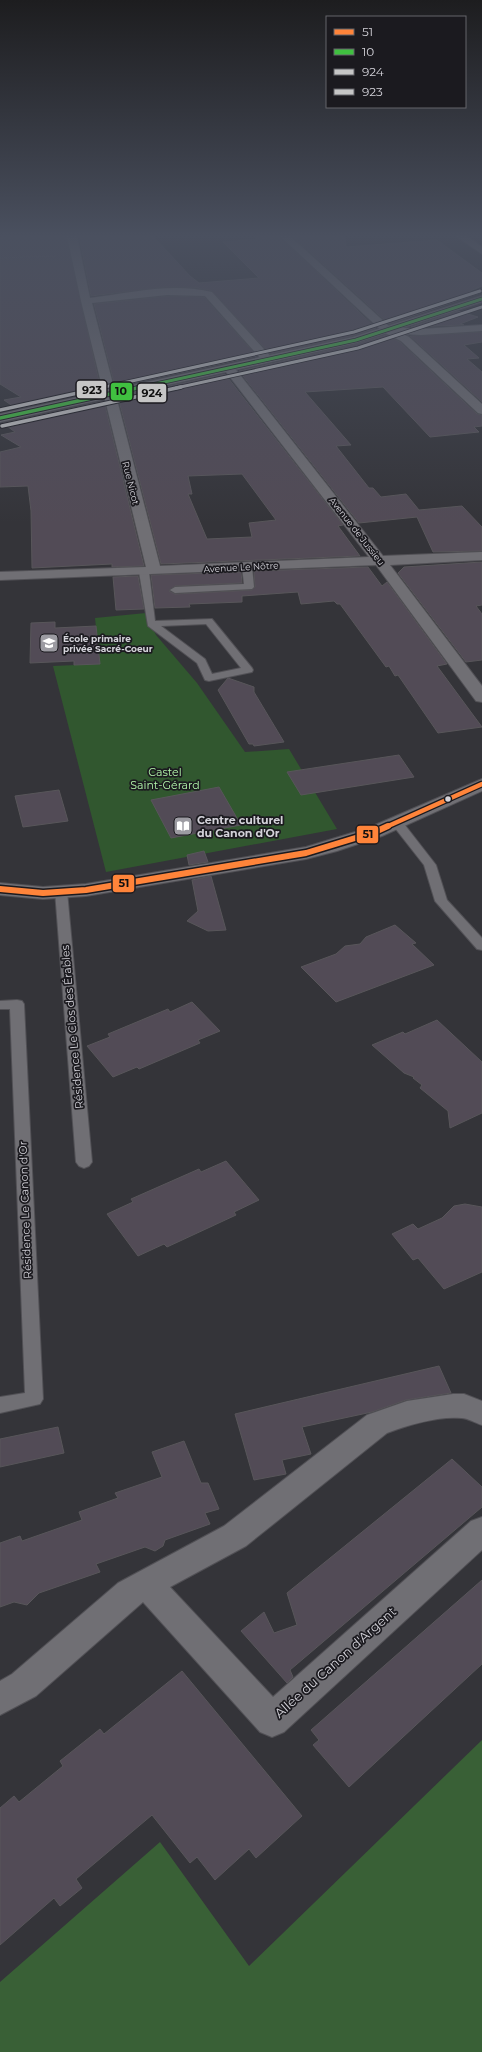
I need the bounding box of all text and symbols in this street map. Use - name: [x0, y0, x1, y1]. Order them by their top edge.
- legend: [326, 16, 466, 108]
- text: 51: [362, 24, 373, 39]
- text: 10: [362, 44, 374, 59]
- text: 924: [362, 64, 384, 79]
- text: 923: [362, 84, 383, 99]
- line badge: 923: [76, 380, 107, 399]
- line badge: 10: [110, 382, 133, 401]
- text: 923: [82, 383, 102, 397]
- line badge: 924: [137, 383, 167, 403]
- text: 10: [115, 384, 127, 398]
- text: 924: [142, 386, 163, 400]
- street label: Rue Nicot: [120, 460, 142, 506]
- street label: Avenue de Jussieu: [327, 495, 387, 567]
- street label: Avenue Le Nôtre: [203, 560, 279, 574]
- school or university icon: École primaire privée Sacré-Coeur: [38, 632, 60, 654]
- place label: École primaire privée Sacré-Coeur: [63, 633, 153, 654]
- park label: Castel Saint-Gérard: [130, 765, 200, 792]
- unlabelled marker: [443, 794, 453, 804]
- place label: Centre culturel du Canon d'Or: [197, 813, 283, 840]
- library icon: Centre culturel du Canon d'Or: [172, 815, 194, 837]
- line badge: 51: [356, 825, 379, 844]
- text: 51: [363, 827, 373, 841]
- line badge: 51: [112, 874, 135, 893]
- text: 51: [119, 876, 129, 890]
- street label: Résidence Le Clos des Érables: [58, 944, 86, 1110]
- street label: Résidence Le Canon d'Or: [16, 1141, 34, 1279]
- street label: Allée du Canon d'Argent: [271, 1603, 399, 1721]

